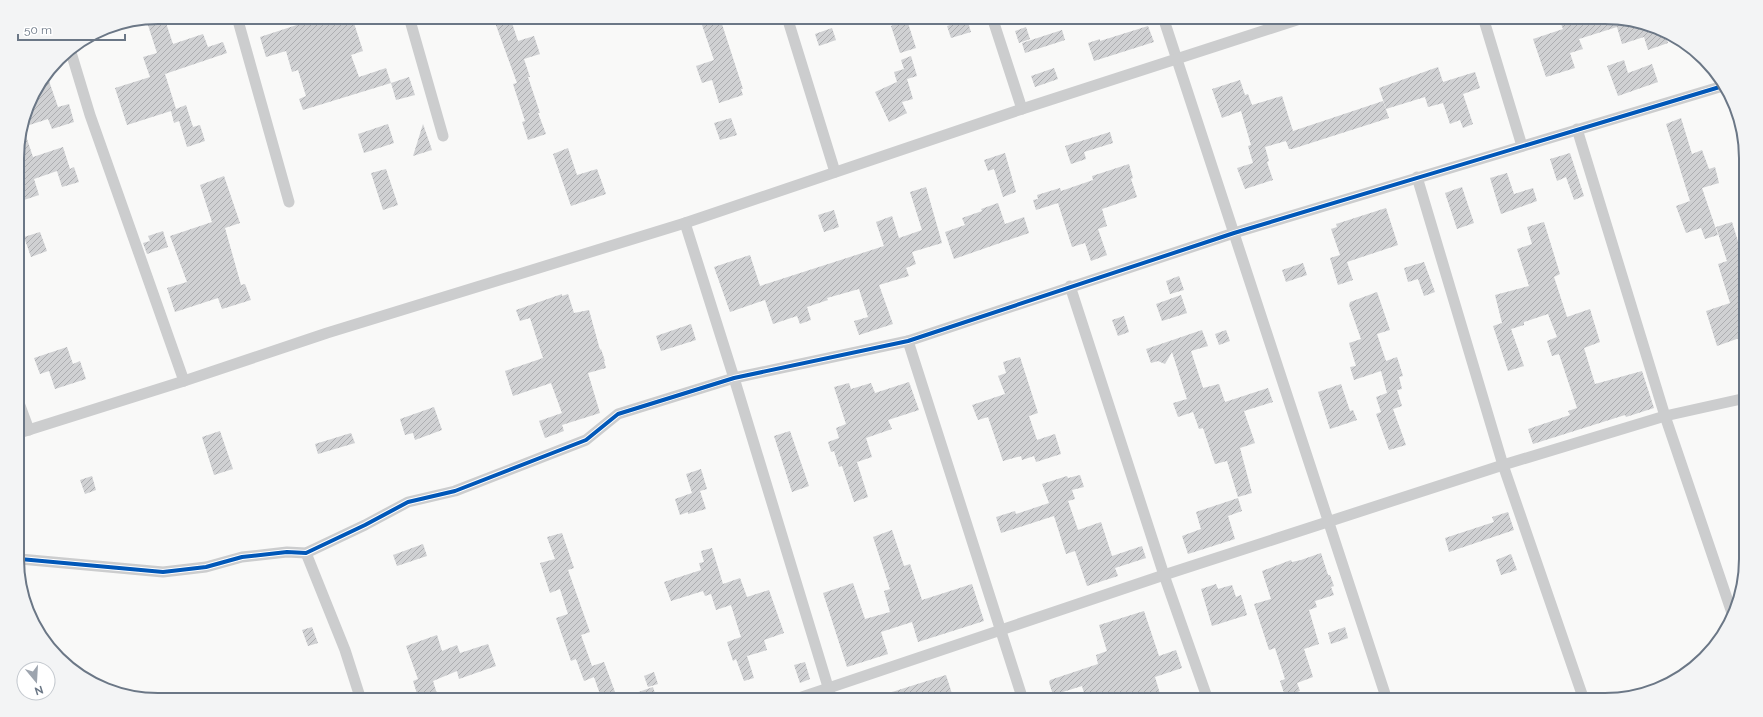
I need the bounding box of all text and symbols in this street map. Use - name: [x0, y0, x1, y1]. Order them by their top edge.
- scale bar: [18, 16, 125, 42]
- text: 50 m: [24, 23, 52, 37]
- north arrow: [16, 661, 56, 701]
- text: N: [33, 683, 45, 698]

